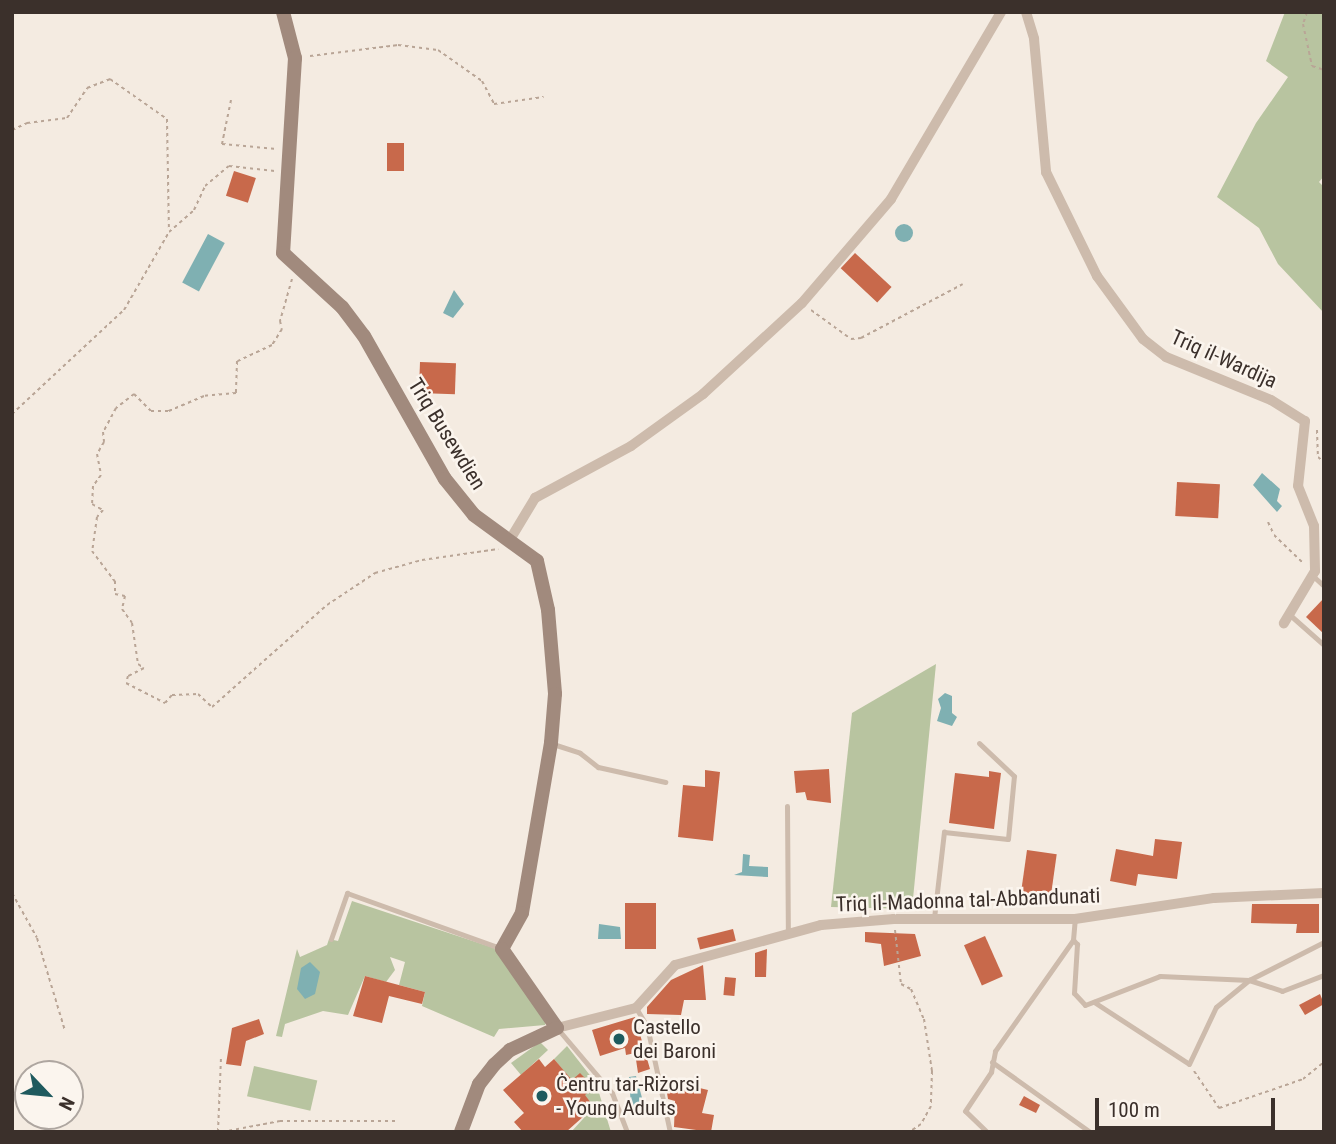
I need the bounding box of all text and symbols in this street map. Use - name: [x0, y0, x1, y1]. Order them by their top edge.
- street label: Triq il-Wardija: [1167, 324, 1281, 394]
- street label: Triq Busewdien: [403, 374, 491, 494]
- street label: Triq il-Madonna tal-Abbandunati: [835, 883, 1101, 917]
- place label: Castello dei Baroni: [633, 1014, 716, 1064]
- marker: Castello dei Baroni: [611, 1031, 627, 1047]
- north arrow: [14, 1060, 84, 1130]
- place label: Ċentru tar-Riżorsi - Young Adults: [556, 1071, 700, 1121]
- scale bar: [1098, 1084, 1278, 1128]
- marker: Ċentru tar-Riżorsi - Young Adults: [534, 1088, 550, 1104]
- text: N: [54, 1093, 79, 1114]
- text: 100 m: [1108, 1098, 1160, 1122]

